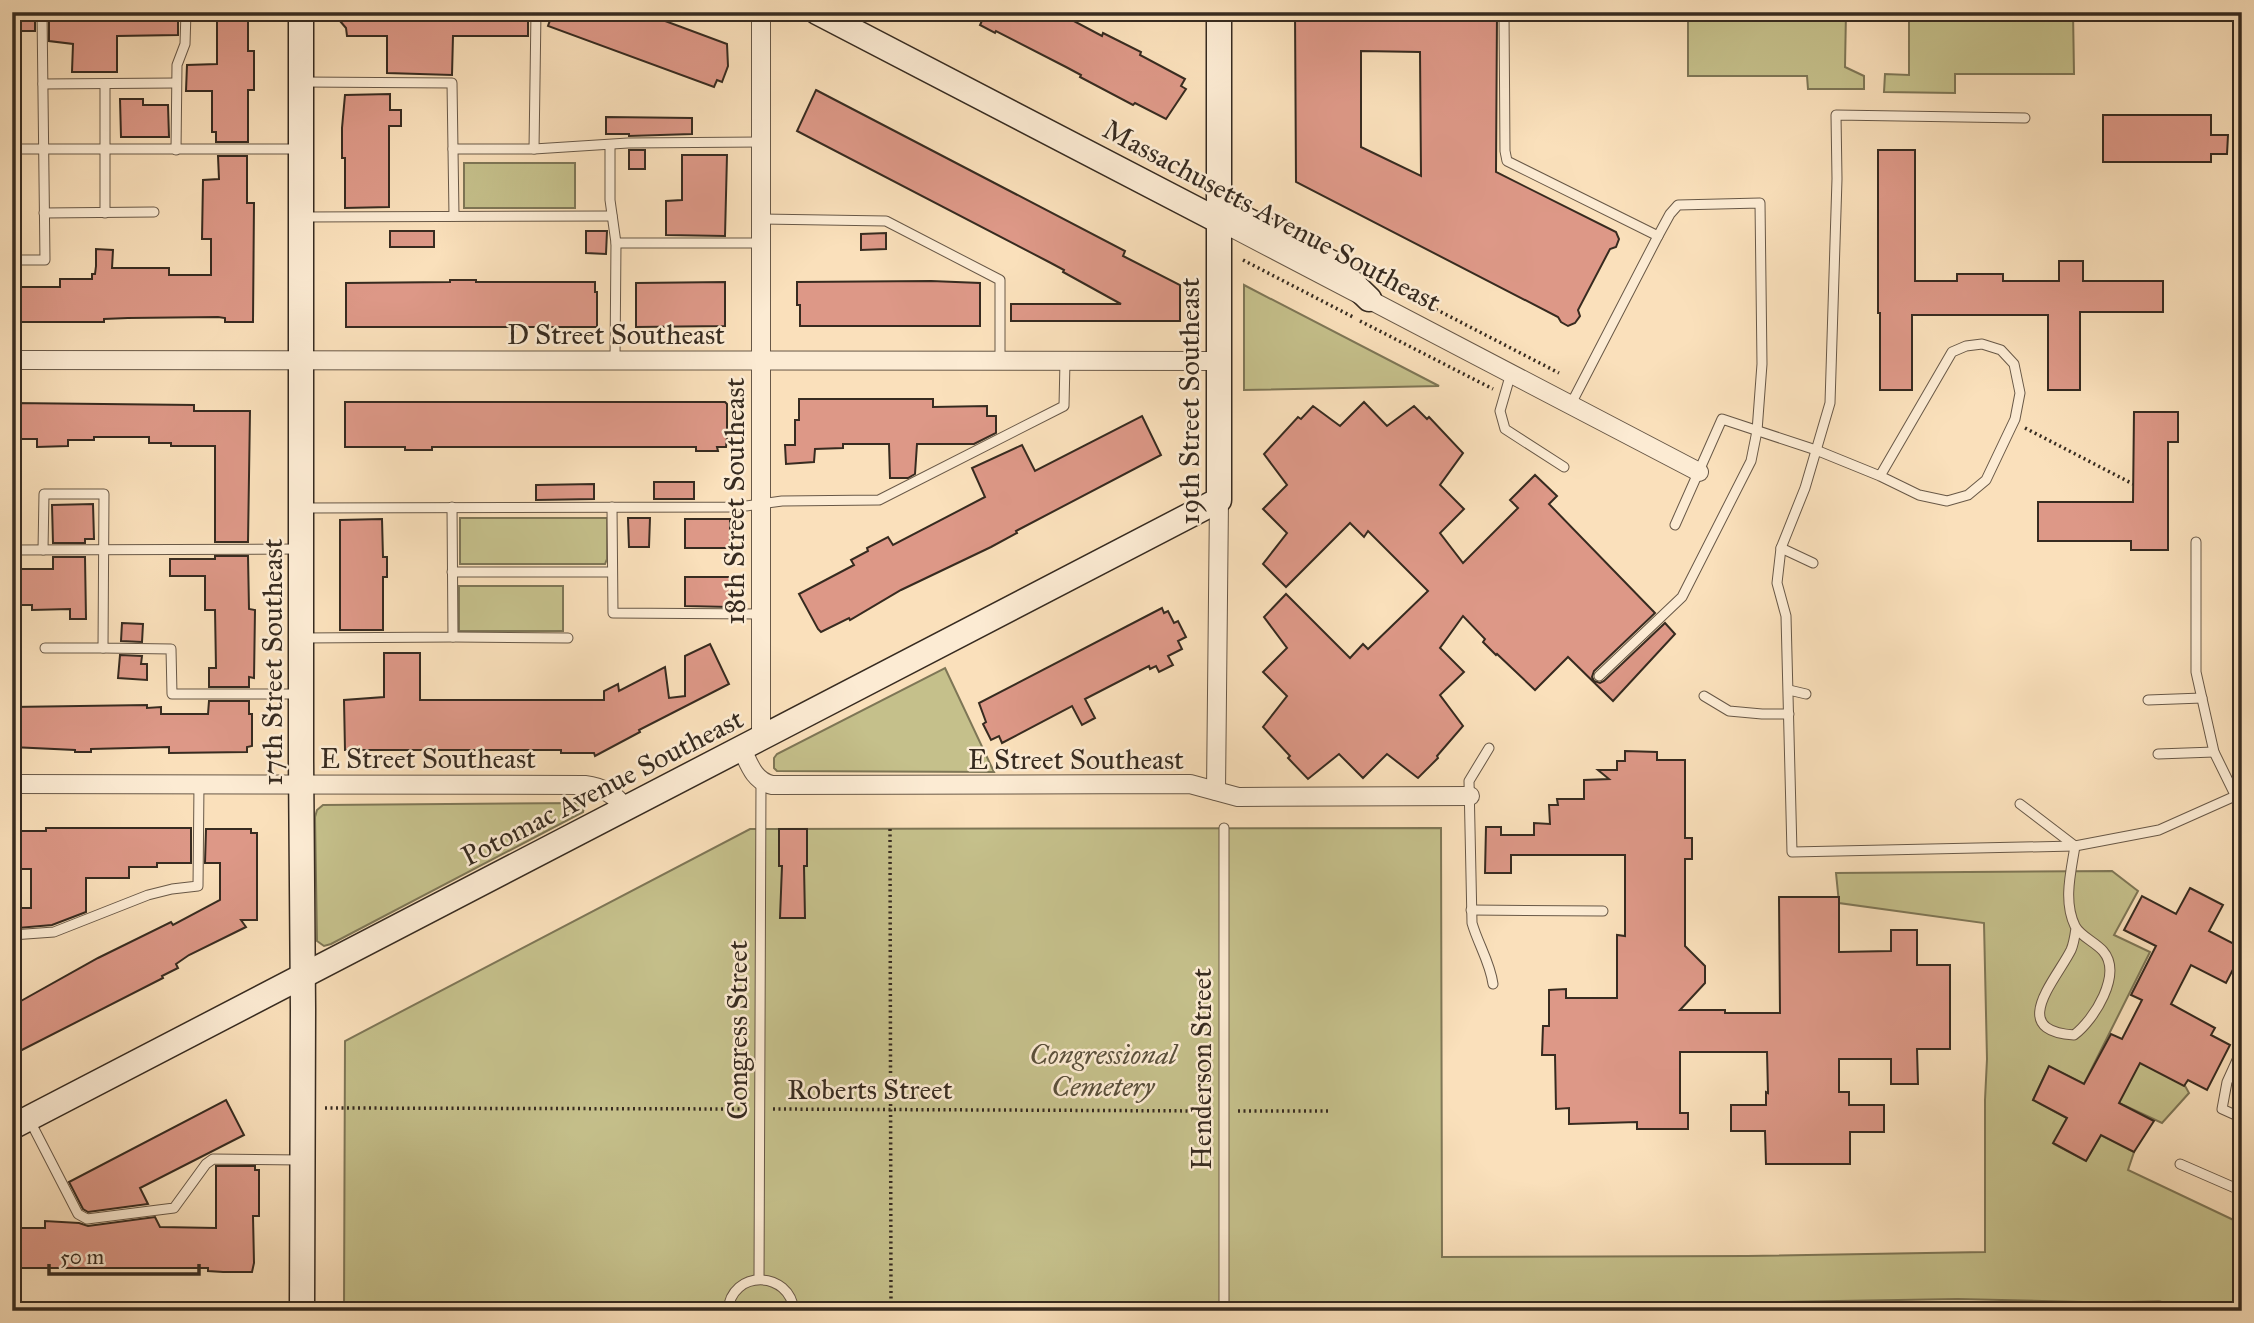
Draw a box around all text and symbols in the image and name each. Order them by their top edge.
street label: Massachusetts Avenue Southeast [1097,111,1447,320]
street label: 19th Street Southeast [1172,277,1207,525]
street label: D Street Southeast [507,317,725,352]
street label: 18th Street Southeast [717,377,752,625]
street label: 17th Street Southeast [255,538,290,786]
street label: Potomac Avenue Southeast [456,701,749,874]
street label: E Street Southeast [320,741,536,776]
street label: E Street Southeast [968,742,1184,777]
street label: Congress Street [720,940,755,1120]
street label: Henderson Street [1184,968,1219,1170]
park label: Congressional Cemetery [1030,1037,1179,1104]
street label: Roberts Street [787,1072,953,1107]
scale bar [49,1232,200,1276]
text: 50 m [60,1244,105,1270]

